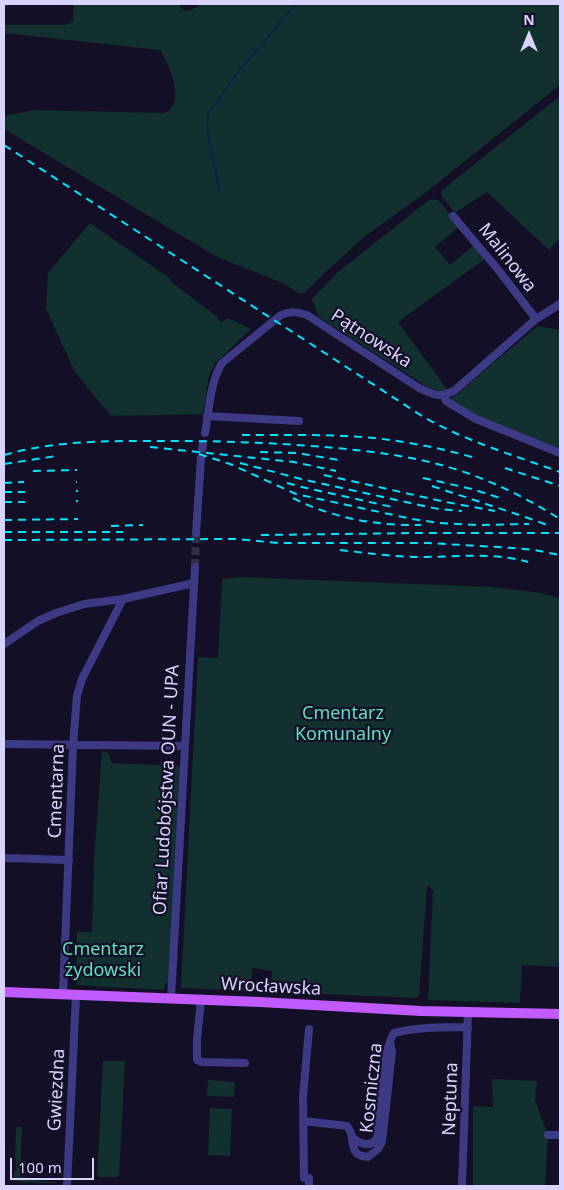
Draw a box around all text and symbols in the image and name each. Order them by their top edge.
north arrow [504,10,554,60]
text: N [523,10,535,29]
street label: Malinowa [473,219,541,297]
street label: Pątnowska [327,305,415,373]
street label: Ofiar Ludobójstwa OUN - UPA [150,664,184,916]
park label: Cmentarz Komunalny [295,703,391,746]
street label: Cmentarna [45,743,69,839]
park label: Cmentarz żydowski [62,939,144,982]
street label: Wrocławska [220,974,322,1000]
street label: Kosmiczna [357,1042,387,1134]
street label: Gwiezdna [44,1048,70,1132]
street label: Neptuna [439,1062,463,1136]
scale bar [12,1148,96,1180]
text: 100 m [18,1157,62,1177]

